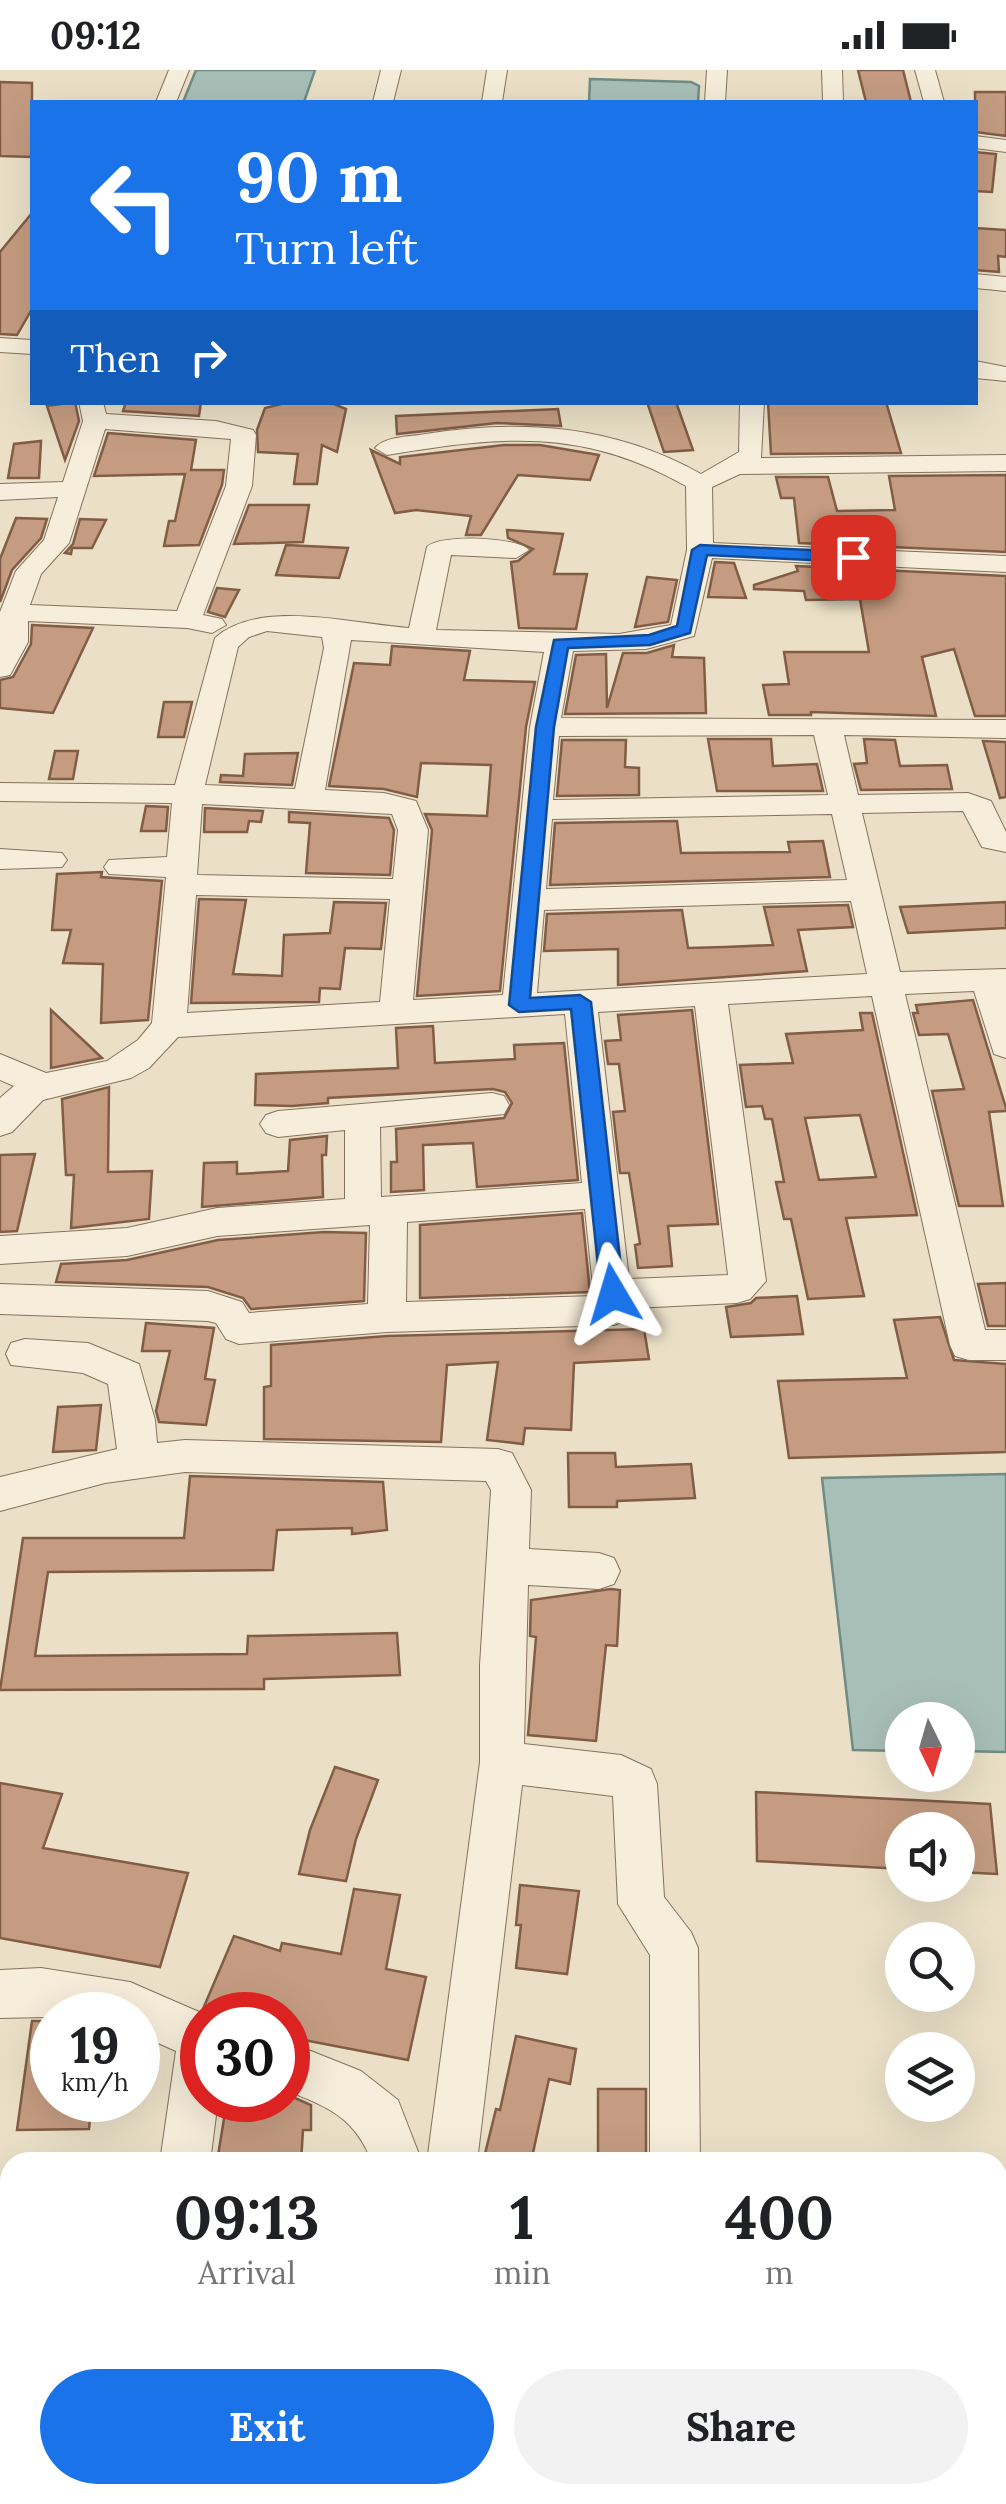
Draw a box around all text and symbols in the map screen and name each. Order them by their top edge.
text: 09:12 [50,11,141,59]
text: 90 m [235,132,403,221]
icon: left [70,140,200,270]
text: Turn left [235,219,418,276]
icon: right [181,330,236,385]
text: Then [70,334,161,382]
pin [811,515,896,600]
icon: arrive [826,530,881,585]
position arrow [561,1242,665,1346]
north arrow [885,1702,975,1792]
map controls [885,1702,975,2122]
button: sound [885,1812,975,1902]
button: search [885,1922,975,2012]
speed limit sign: 30 [180,1992,310,2122]
text: 19 [70,2013,120,2077]
button: layers [885,2032,975,2122]
text: km/h [61,2066,129,2098]
text: 09:13 [174,2179,320,2255]
text: 1 [510,2179,534,2255]
text: 400 [725,2179,834,2255]
text: Arrival [198,2252,296,2293]
text: min [494,2252,551,2293]
text: m [765,2252,794,2293]
button: Exit [40,2369,494,2484]
button: Share [514,2369,968,2484]

